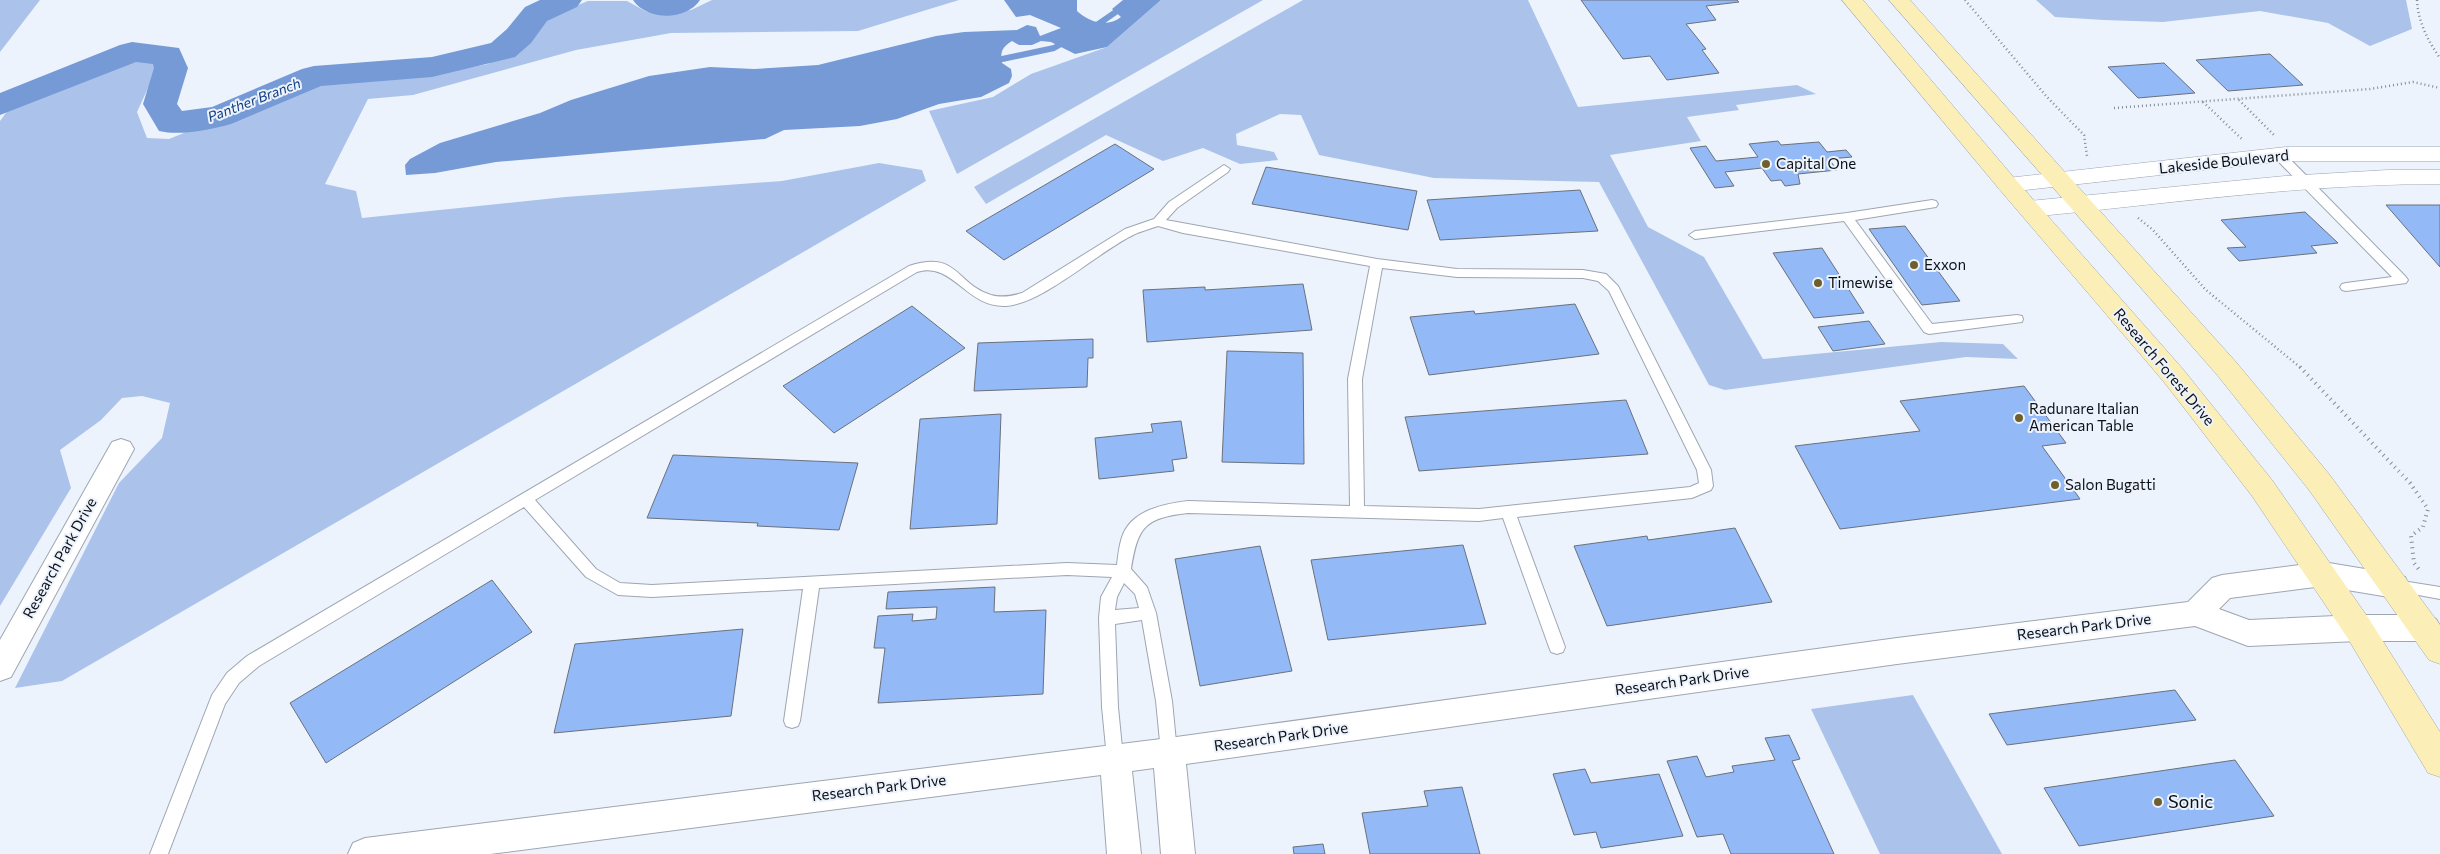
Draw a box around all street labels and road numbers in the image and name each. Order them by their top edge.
street label: Lakeside Boulevard [2158,145,2290,177]
street label: Research Forest Drive [2110,304,2219,429]
street label: Research Park Drive [18,494,100,621]
street label: Research Park Drive [2016,609,2152,643]
street label: Research Park Drive [1614,662,1750,698]
street label: Research Park Drive [1213,718,1349,754]
street label: Research Park Drive [811,770,947,804]

